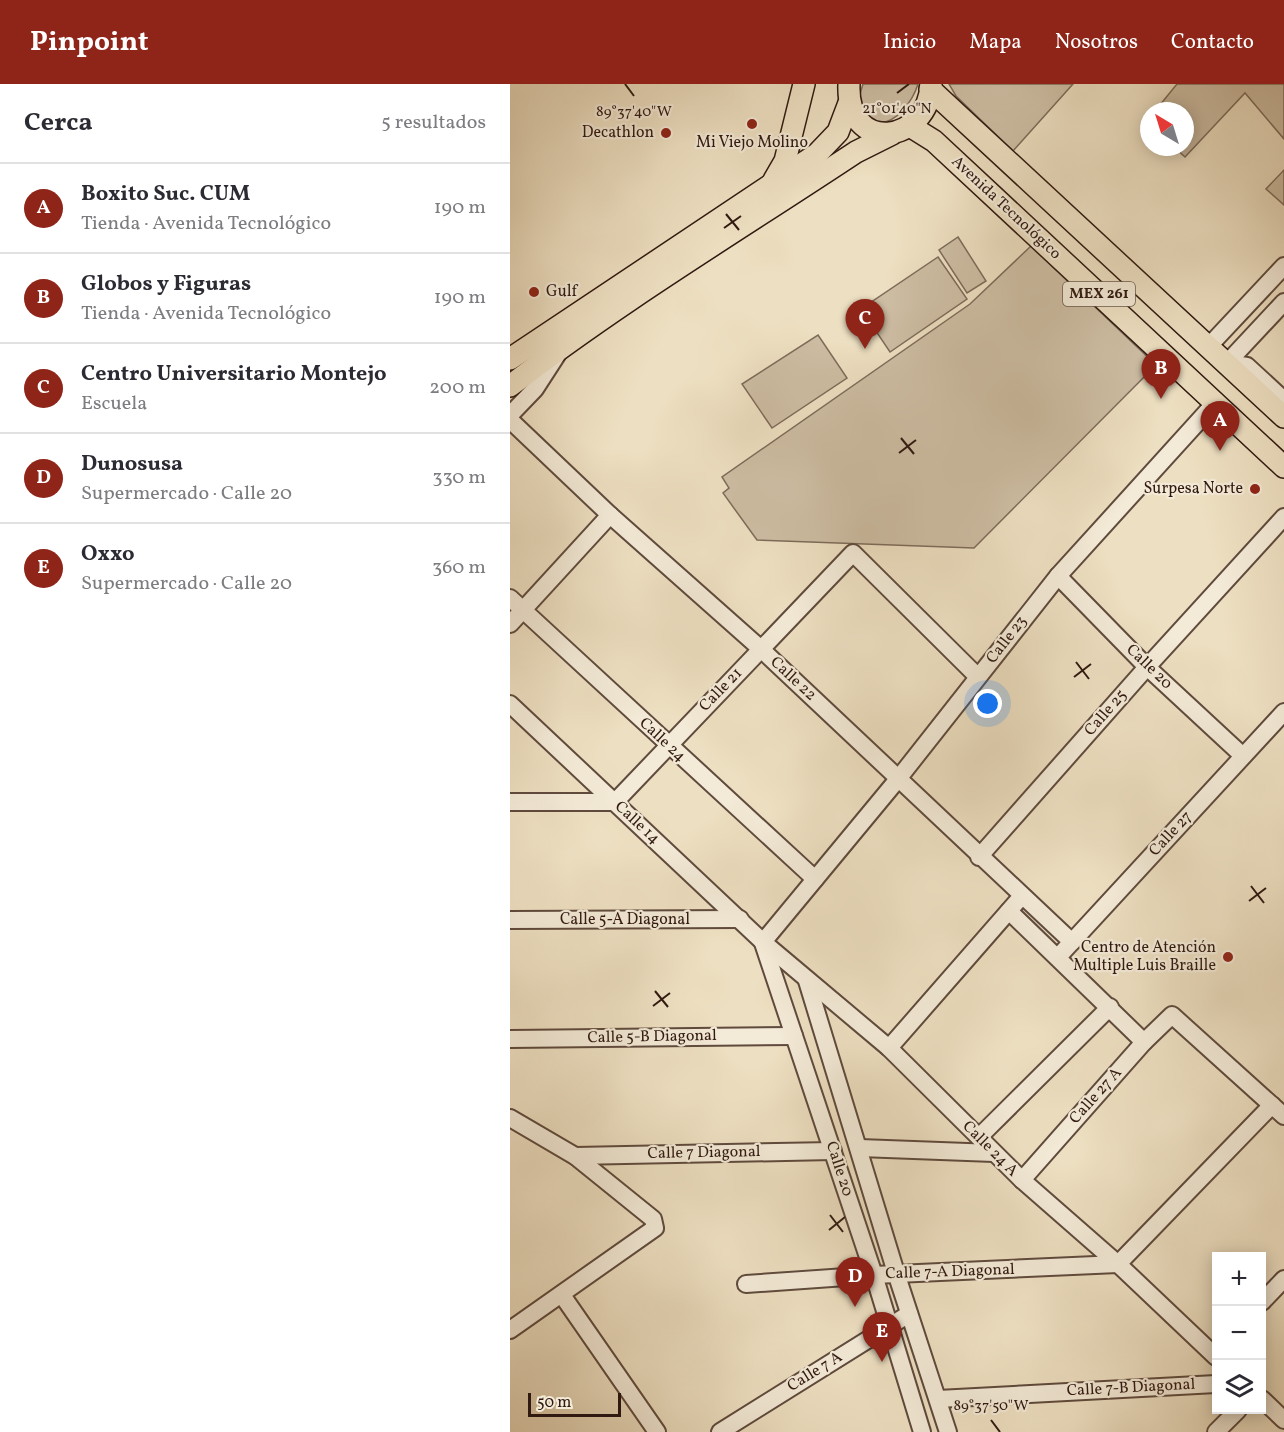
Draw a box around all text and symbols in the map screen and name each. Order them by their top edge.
text: Pinpoint [30,23,148,62]
text: Inicio [883,28,936,57]
text: Mapa [969,28,1022,57]
text: Nosotros [1055,28,1138,57]
text: Contacto [1171,28,1254,57]
text: 21°01'40"N [862,99,932,120]
text: 89°37'40"W [596,102,672,123]
north arrow [1140,102,1194,156]
text: Cerca [24,105,93,141]
text: 5 resultados [381,109,486,137]
marker: Mi Viejo Molino [745,117,759,131]
place label: Decathlon [582,122,654,144]
marker: Decathlon [659,126,673,140]
place label: Mi Viejo Molino [696,132,808,154]
street label: Avenida Tecnológico [946,151,1066,265]
text: Boxito Suc. CUM [81,179,250,210]
text: A [36,194,51,222]
text: 190 m [434,194,486,222]
text: Tienda · Avenida Tecnológico [81,210,331,238]
text: Globos y Figuras [81,269,251,300]
place label: Gulf [546,281,579,303]
road number: MEX 261 [1063,282,1135,306]
text: B [37,284,50,312]
text: 190 m [434,284,486,312]
marker: Gulf [527,285,541,299]
text: Tienda · Avenida Tecnológico [81,300,331,328]
pin: C [846,300,884,349]
pin: B [1142,350,1180,399]
text: Centro Universitario Montejo [81,359,387,390]
text: C [37,374,50,402]
text: 200 m [429,374,486,402]
text: Escuela [81,390,147,418]
pin: A [1200,402,1240,451]
text: Dunosusa [81,449,183,480]
text: D [36,464,51,492]
text: 330 m [432,464,486,492]
place label: Surpesa Norte [1144,478,1243,500]
text: Supermercado · Calle 20 [81,480,292,508]
marker: Surpesa Norte [1248,482,1262,496]
text: Oxxo [81,539,134,570]
text: E [37,554,50,582]
text: 360 m [432,554,486,582]
text: Supermercado · Calle 20 [81,570,292,598]
street label: Calle 23 [981,612,1033,668]
street label: Calle 20 [1121,639,1177,695]
street label: Calle 22 [765,652,821,706]
street label: Calle 21 [694,663,748,717]
street label: Calle 25 [1080,685,1132,741]
your location [973,689,1002,718]
street label: Calle 24 [634,713,690,767]
street label: Calle 14 [610,796,664,850]
street label: Calle 27 [1144,806,1198,862]
street label: Calle 5-A Diagonal [560,909,690,931]
place label: Centro de Atención Multiple Luis Braille [1073,937,1216,977]
marker: Centro de Atención Multiple Luis Braille [1221,950,1235,964]
street label: Calle 5-B Diagonal [587,1025,717,1049]
street label: Calle 27 A [1065,1063,1127,1129]
street label: Calle 24 A [957,1116,1023,1182]
street label: Calle 20 [820,1139,858,1199]
street label: Calle 7 Diagonal [647,1141,761,1165]
map controls [1212,1252,1266,1414]
button: + [1212,1252,1266,1306]
pin: D [836,1258,874,1307]
street label: Calle 7-A Diagonal [885,1259,1015,1285]
button: − [1212,1306,1266,1360]
pin: E [862,1312,902,1362]
street label: Calle 7 A [783,1347,847,1397]
button: layers [1212,1360,1266,1414]
street label: Calle 7-B Diagonal [1066,1374,1196,1402]
scale bar [528,1390,621,1418]
text: 50 m [537,1392,571,1414]
text: 89°37'50"W [953,1396,1029,1417]

